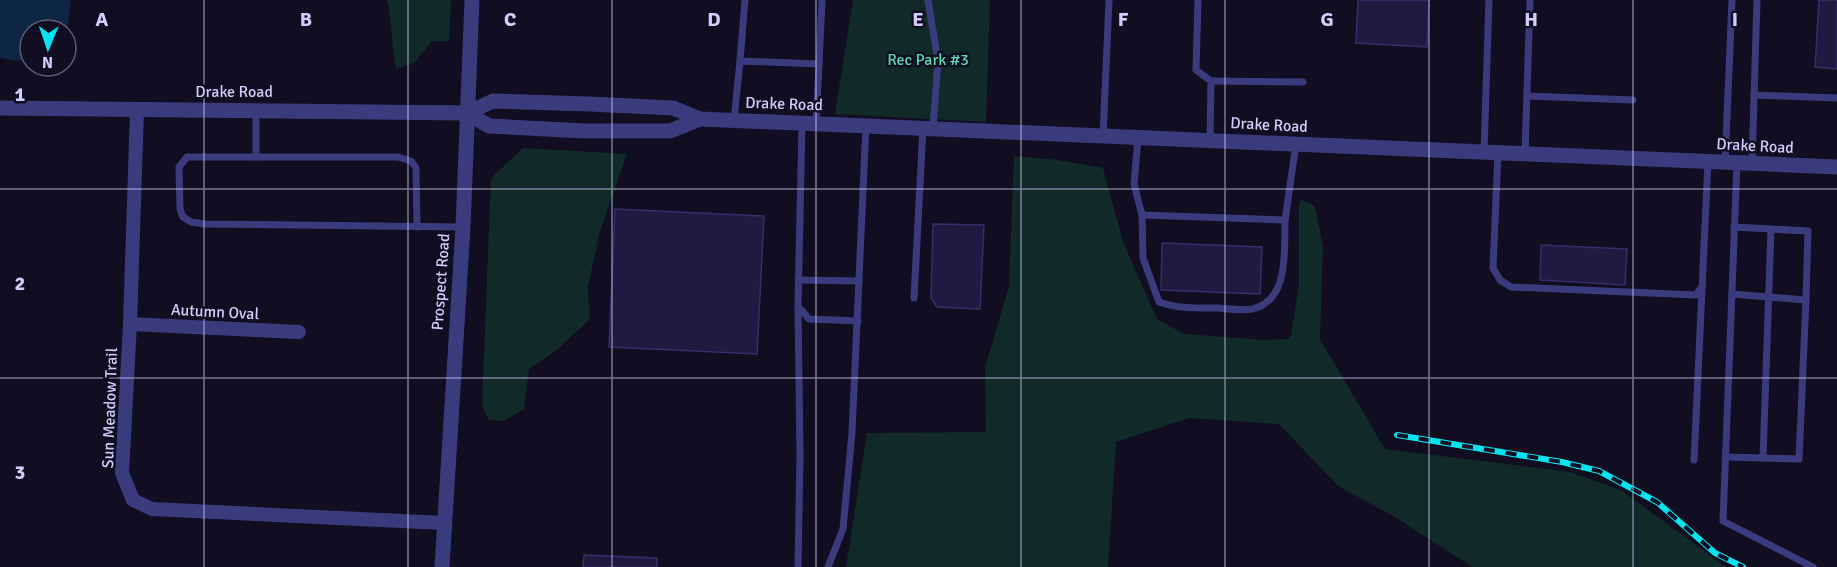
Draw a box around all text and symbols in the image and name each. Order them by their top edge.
text: A [96,7,109,32]
text: B [300,7,312,32]
text: C [504,7,516,32]
text: D [707,7,721,32]
text: E [912,7,924,32]
text: F [1118,7,1129,32]
text: G [1320,7,1334,32]
text: H [1524,7,1538,32]
text: I [1732,7,1738,32]
north arrow [18,18,78,78]
park label: Rec Park #3 [887,50,969,70]
text: N [42,52,53,72]
text: 1 [15,82,26,107]
street label: Drake Road [195,82,273,102]
street label: Drake Road [745,93,823,115]
street label: Drake Road [1230,113,1308,137]
street label: Drake Road [1716,134,1794,158]
street label: Prospect Road [428,233,454,331]
text: 2 [15,271,25,296]
street label: Autumn Oval [170,300,260,324]
street label: Sun Meadow Trail [98,347,122,469]
text: 3 [15,460,25,485]

